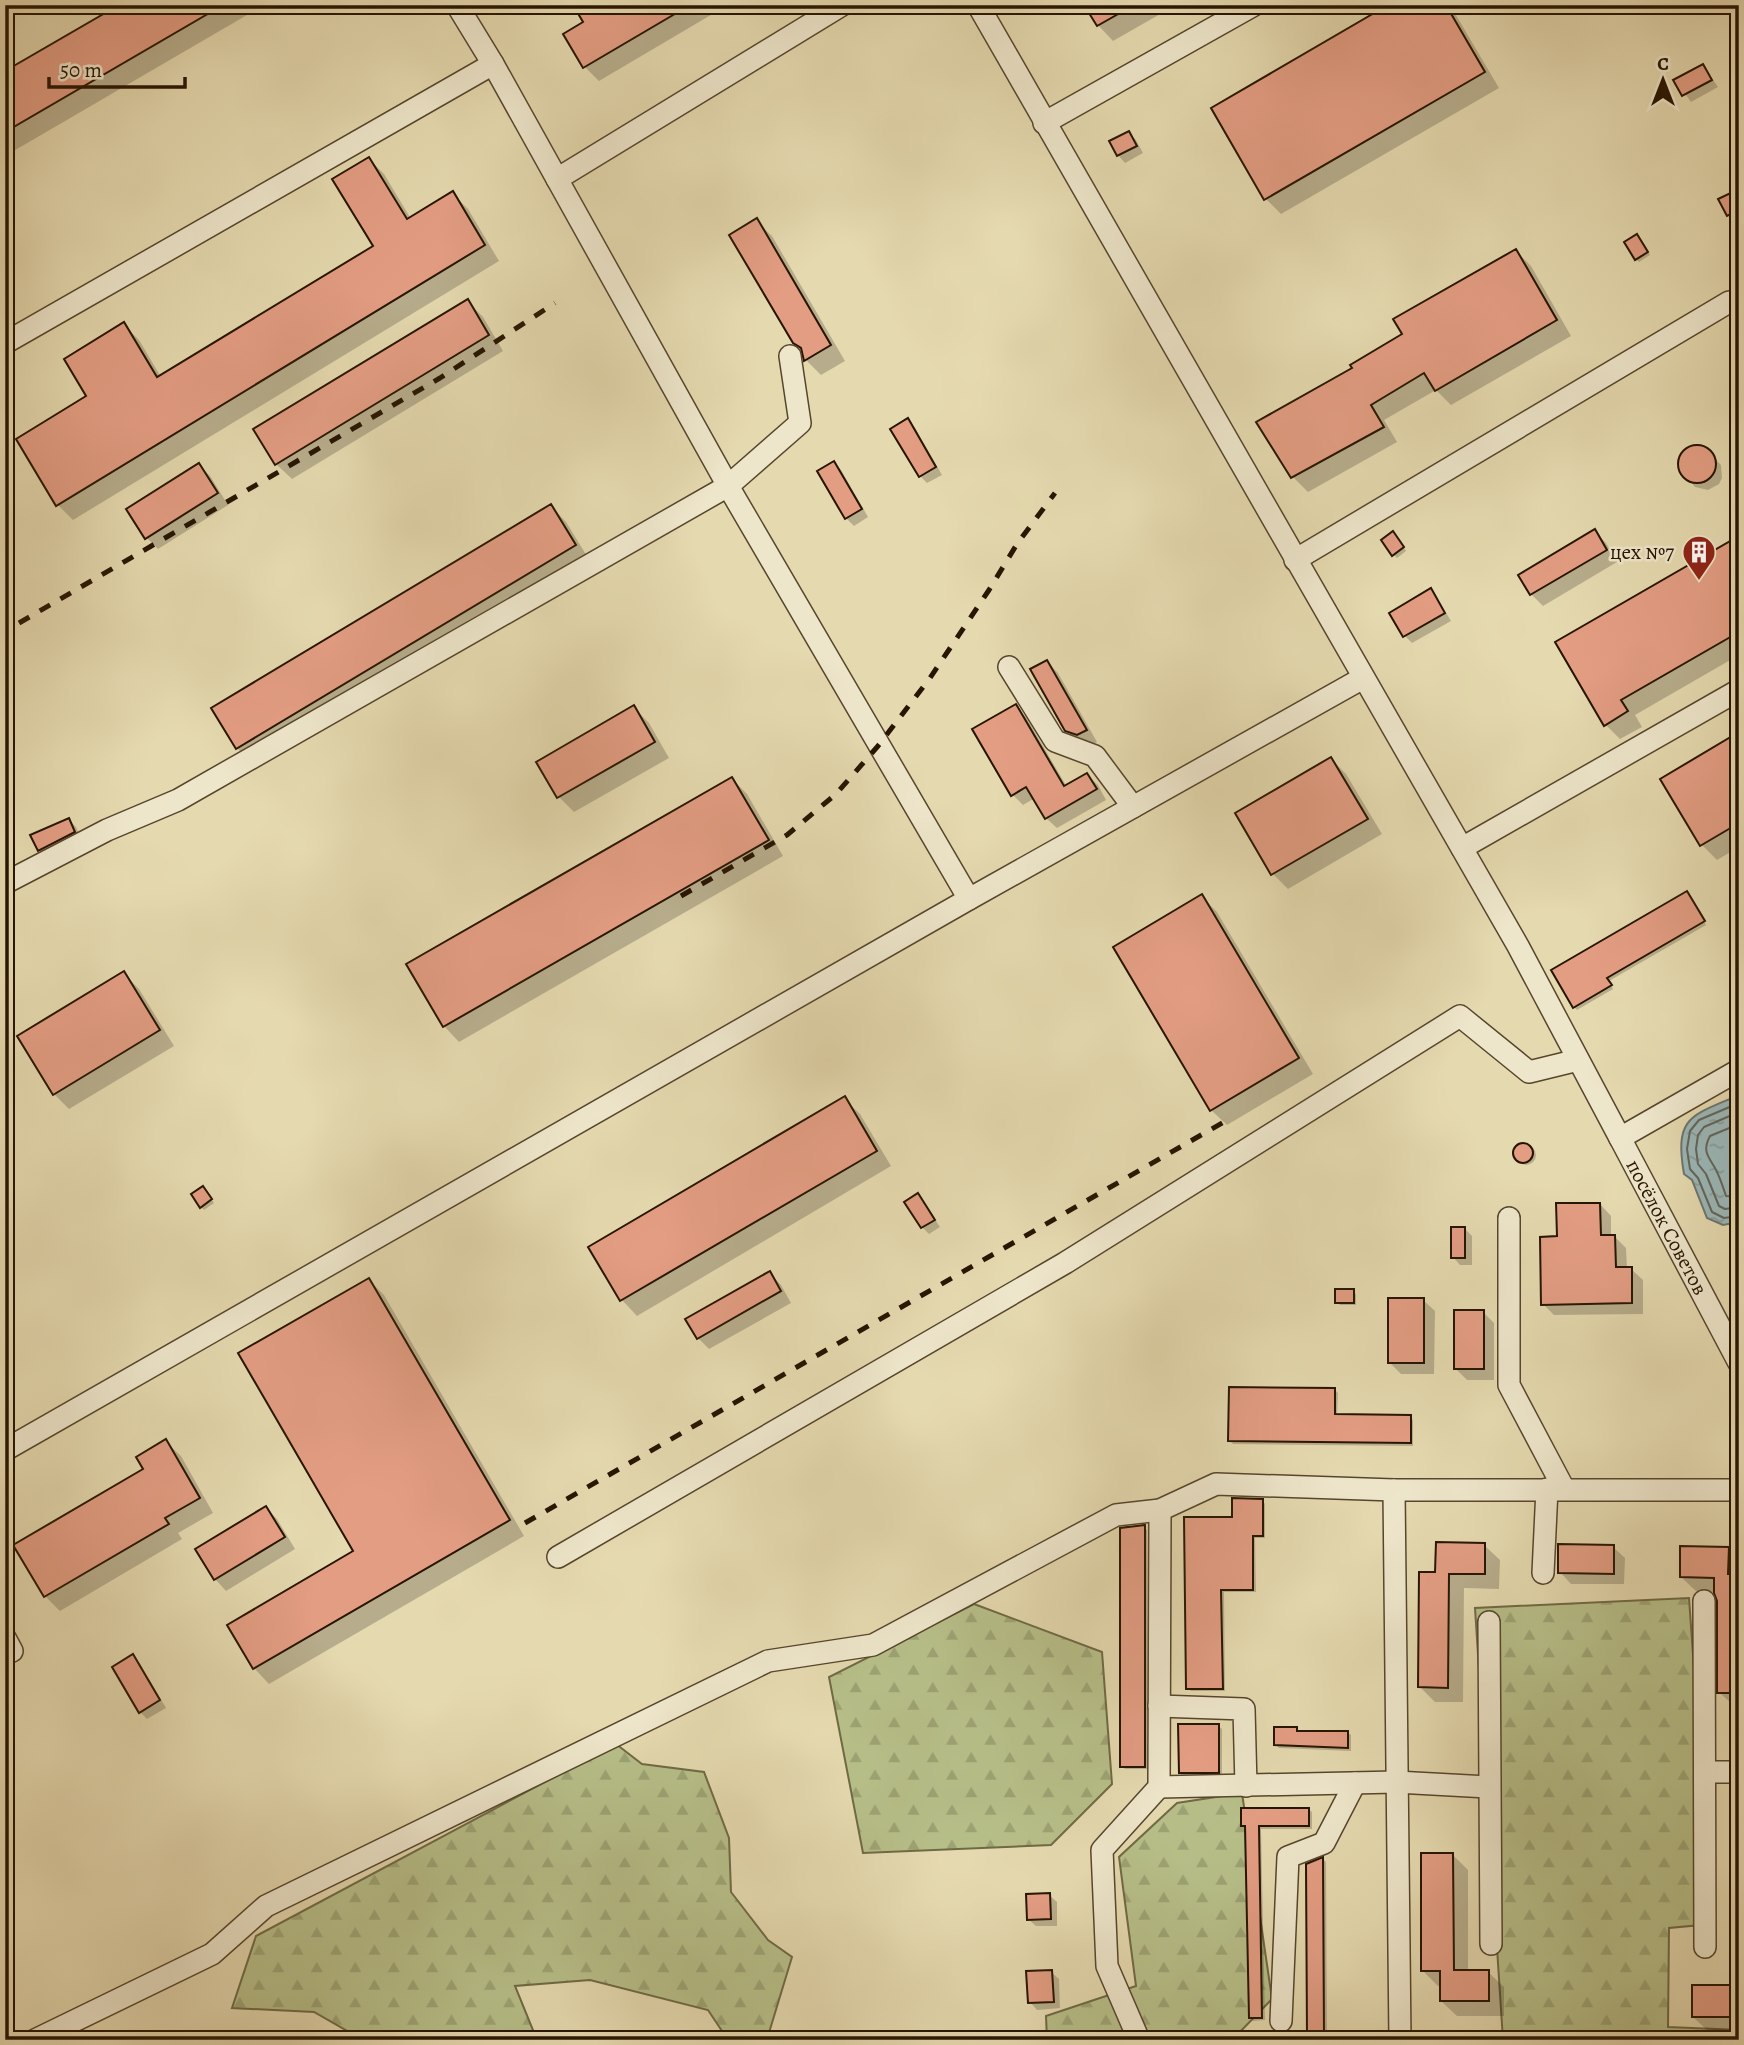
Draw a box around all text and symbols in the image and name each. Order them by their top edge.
scale bar [49,46,186,90]
north arrow [1628,46,1698,116]
text: С [1657,51,1669,77]
text: 50 m [60,56,102,84]
building icon: цех №7 [1680,533,1718,582]
place label: цех №7 [1610,538,1674,566]
street label: посёлок Советов [1619,1154,1715,1300]

